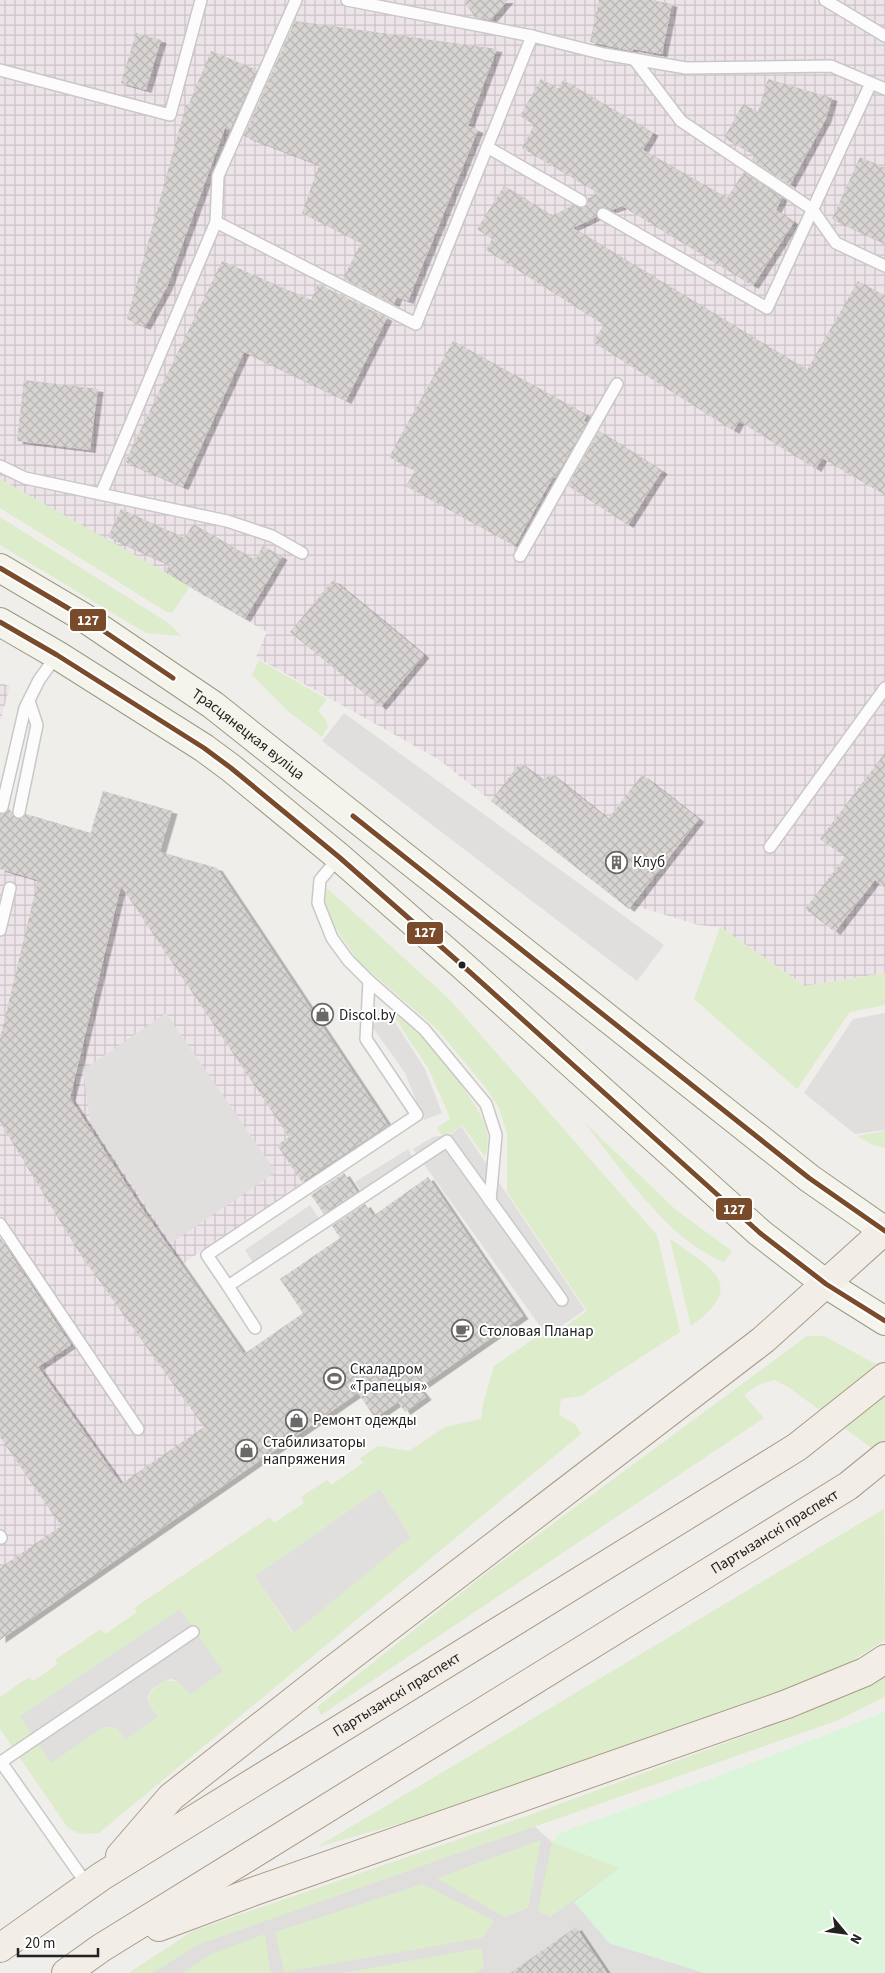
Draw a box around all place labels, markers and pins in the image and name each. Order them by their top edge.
building icon: Клуб [605,850,629,874]
place label: Клуб [633,852,665,873]
unlabelled marker [457,960,467,970]
shop icon: Discol.by [311,1003,335,1027]
place label: Discol.by [339,1005,396,1026]
cafe icon: Столовая Планар [451,1319,475,1343]
place label: Столовая Планар [479,1321,594,1342]
place label: Скаладром «Трапецыя» [350,1359,427,1397]
sports icon: Скаладром «Трапецыя» [322,1366,346,1390]
shop icon: Ремонт одежды [285,1408,309,1432]
place label: Ремонт одежды [313,1410,417,1431]
place label: Стабилизаторы напряжения [263,1432,366,1470]
shop icon: Стабилизаторы напряжения [235,1439,259,1463]

